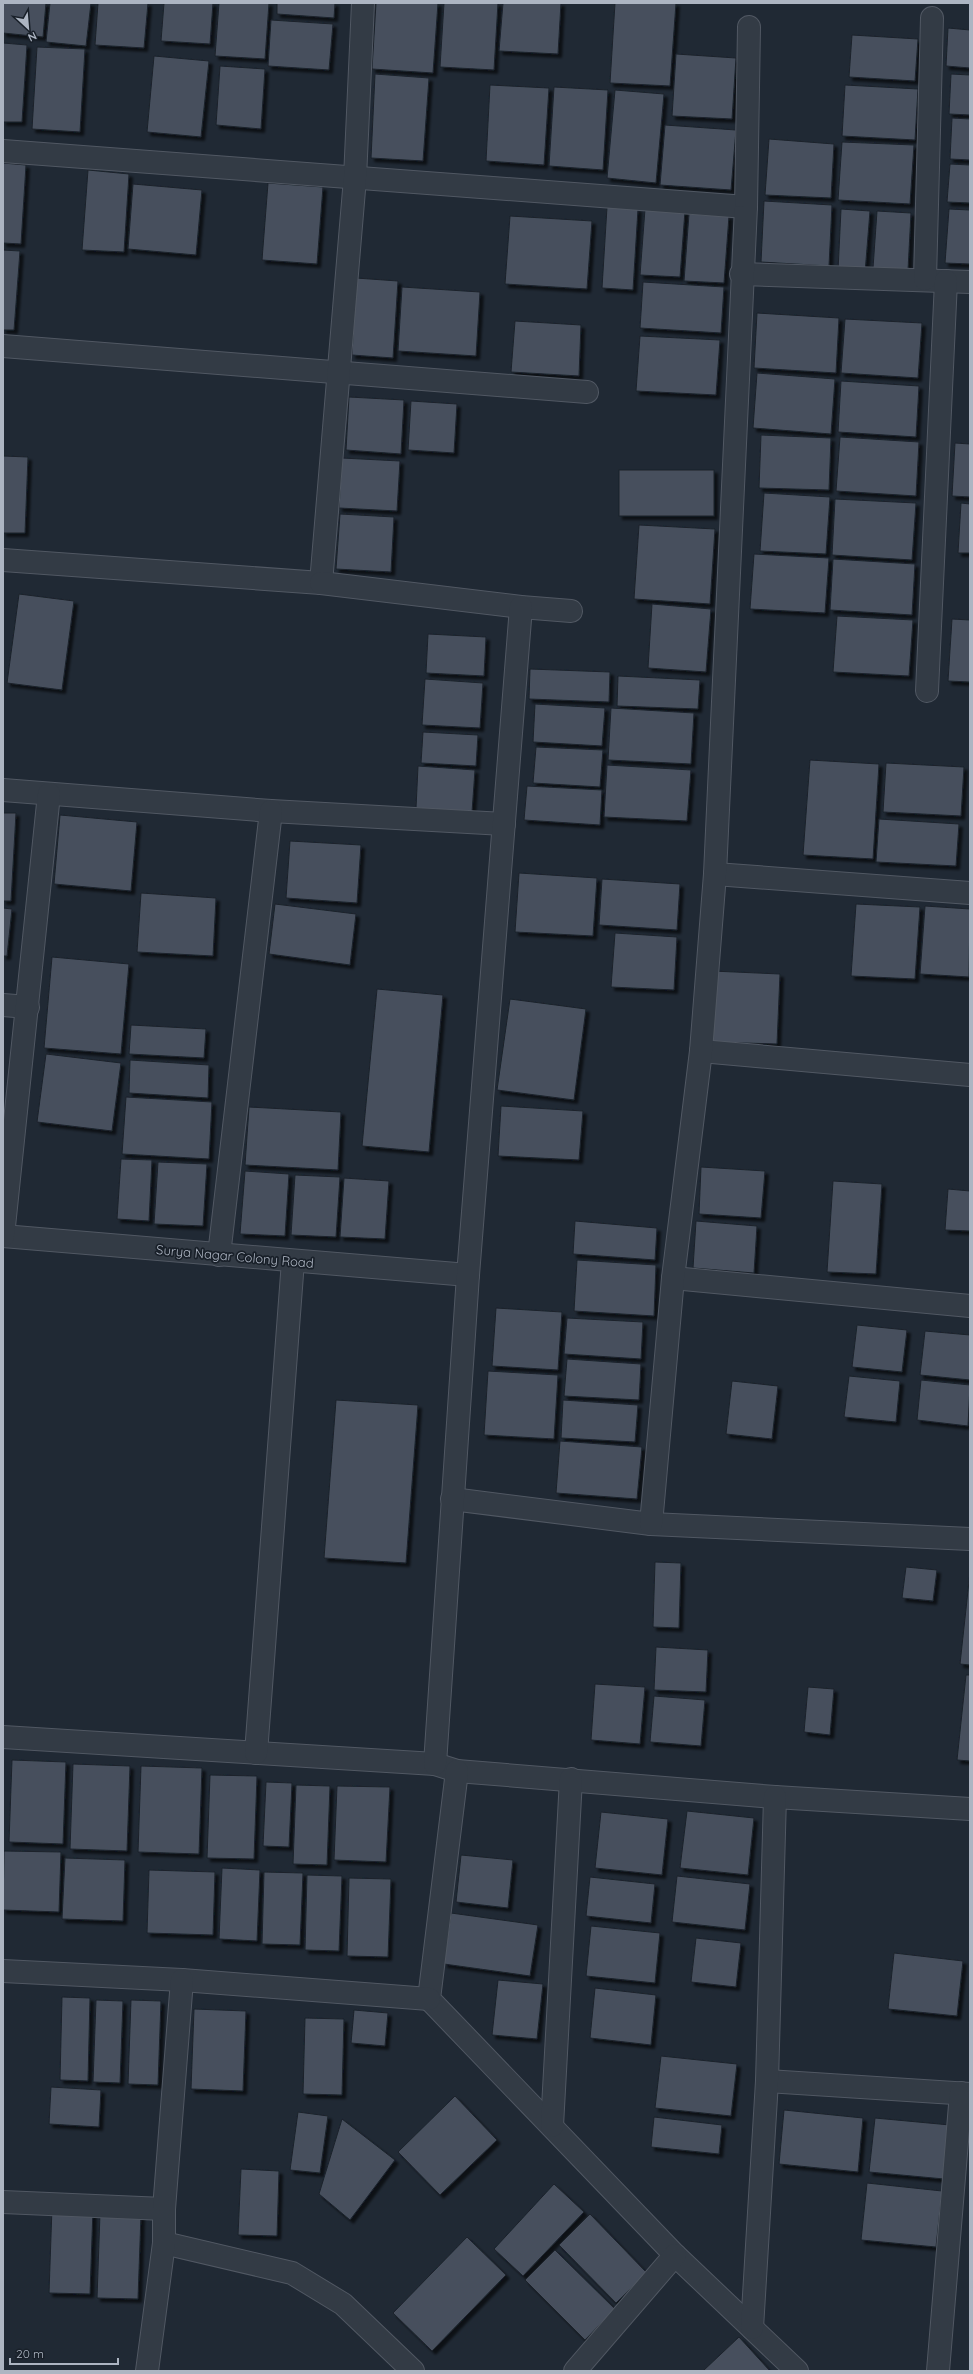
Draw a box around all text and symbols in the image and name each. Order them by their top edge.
north arrow [8,8,48,48]
text: N [26,29,39,45]
street label: Surya Nagar Colony Road [156,1241,314,1271]
scale bar [10,2340,118,2366]
text: 20 m [16,2346,44,2361]

